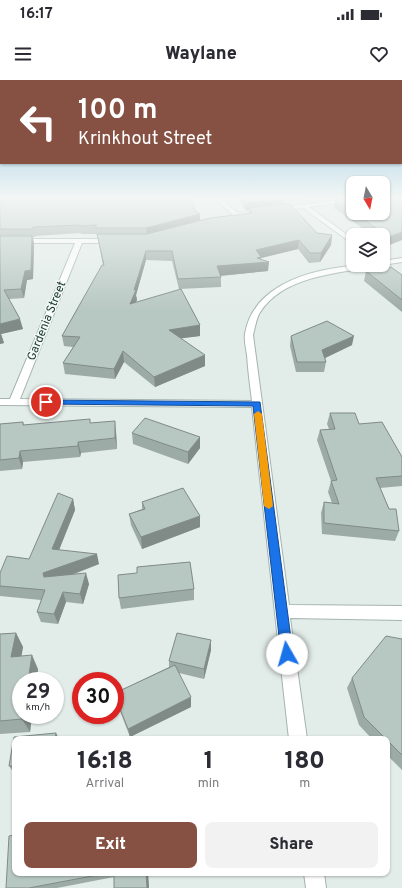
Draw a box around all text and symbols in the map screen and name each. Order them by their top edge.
text: 16:17 [20,5,53,24]
icon: menu [12,43,34,65]
text: Waylane [165,43,237,66]
icon: heart [368,43,390,65]
text: 100 m [78,93,158,129]
icon: left [12,96,64,148]
text: Krinkhout Street [78,128,212,151]
north arrow [346,176,390,220]
map controls [346,176,390,272]
button: layers [346,228,390,272]
street label: Gardenia Street [24,279,70,363]
pin [29,385,63,419]
icon: arrive [35,391,57,413]
position arrow [266,633,308,675]
speed limit sign: 30 [72,672,124,724]
text: 29 [26,680,50,706]
text: km/h [26,701,50,714]
text: 16:18 [77,747,133,777]
text: 1 [204,747,214,777]
text: 180 [284,747,325,777]
text: Arrival [86,776,124,792]
text: min [198,776,219,792]
text: m [299,776,310,792]
button: Exit [24,822,197,868]
button: Share [205,822,378,868]

